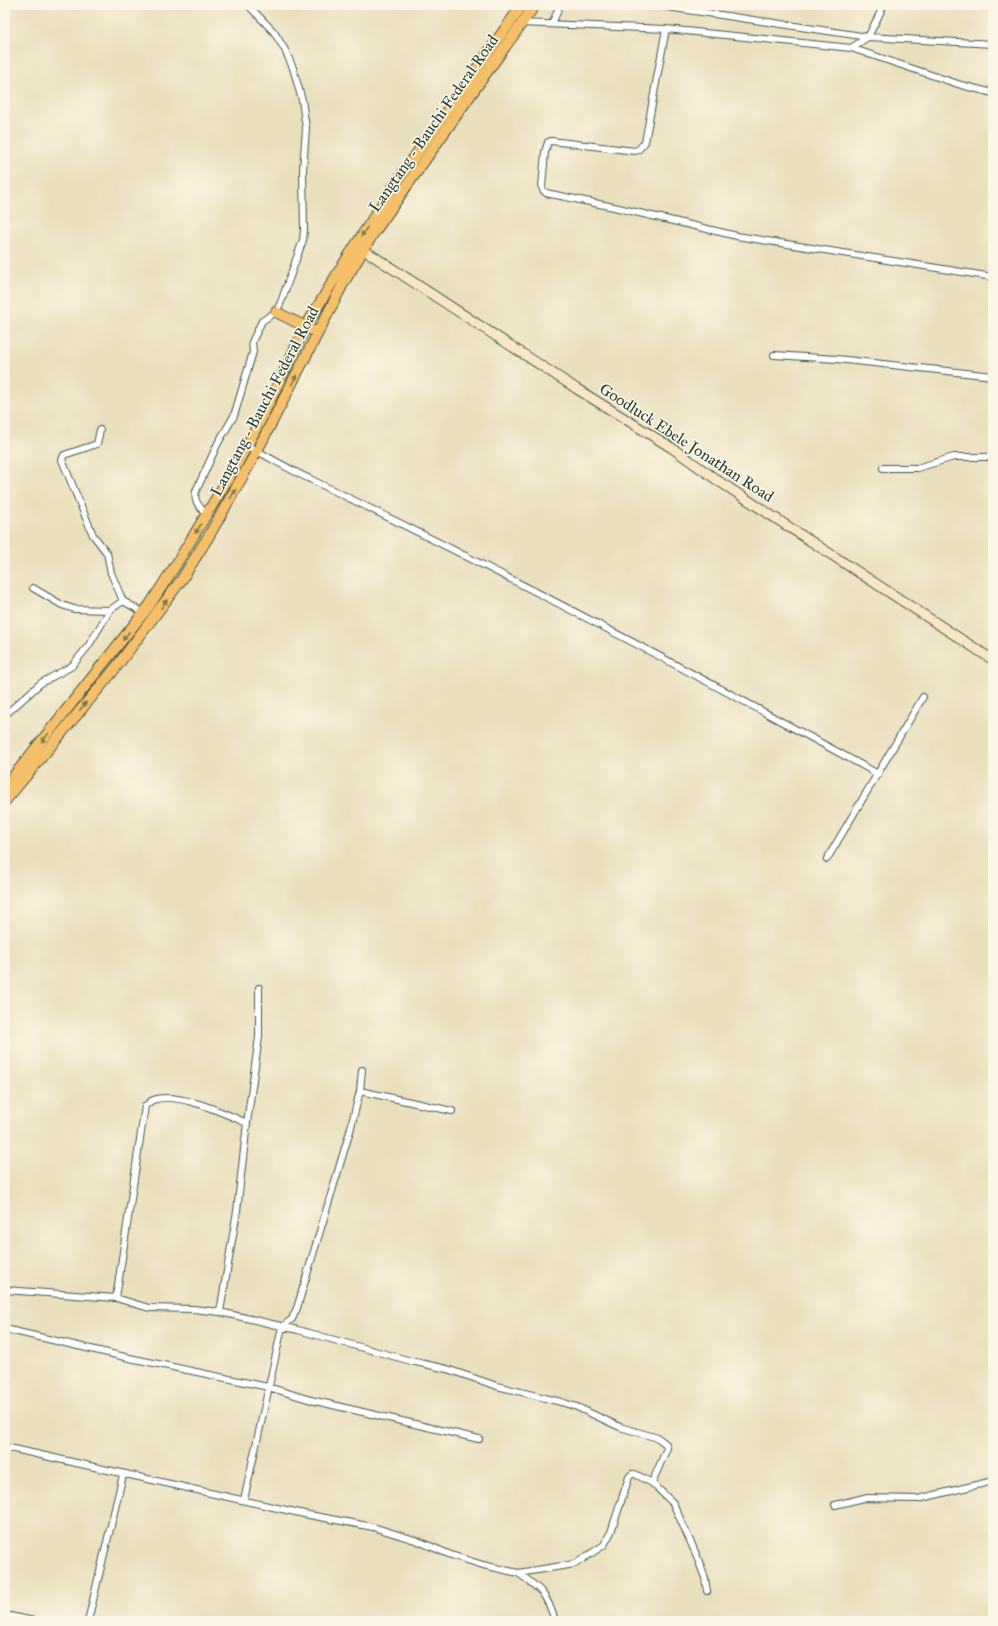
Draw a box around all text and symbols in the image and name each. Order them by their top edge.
street label: Langtang - Bauchi Federal Road [365,31,503,216]
one-way arrow [360,227,368,237]
street label: Langtang - Bauchi Federal Road [206,303,324,500]
one-way arrow [291,374,297,385]
street label: Goodluck Ebele Jonathan Road [595,379,777,507]
one-way arrow [229,488,236,500]
one-way arrow [194,524,202,534]
one-way arrow [160,599,168,609]
one-way arrow [121,631,130,642]
one-way arrow [78,701,87,711]
one-way arrow [40,733,49,744]

